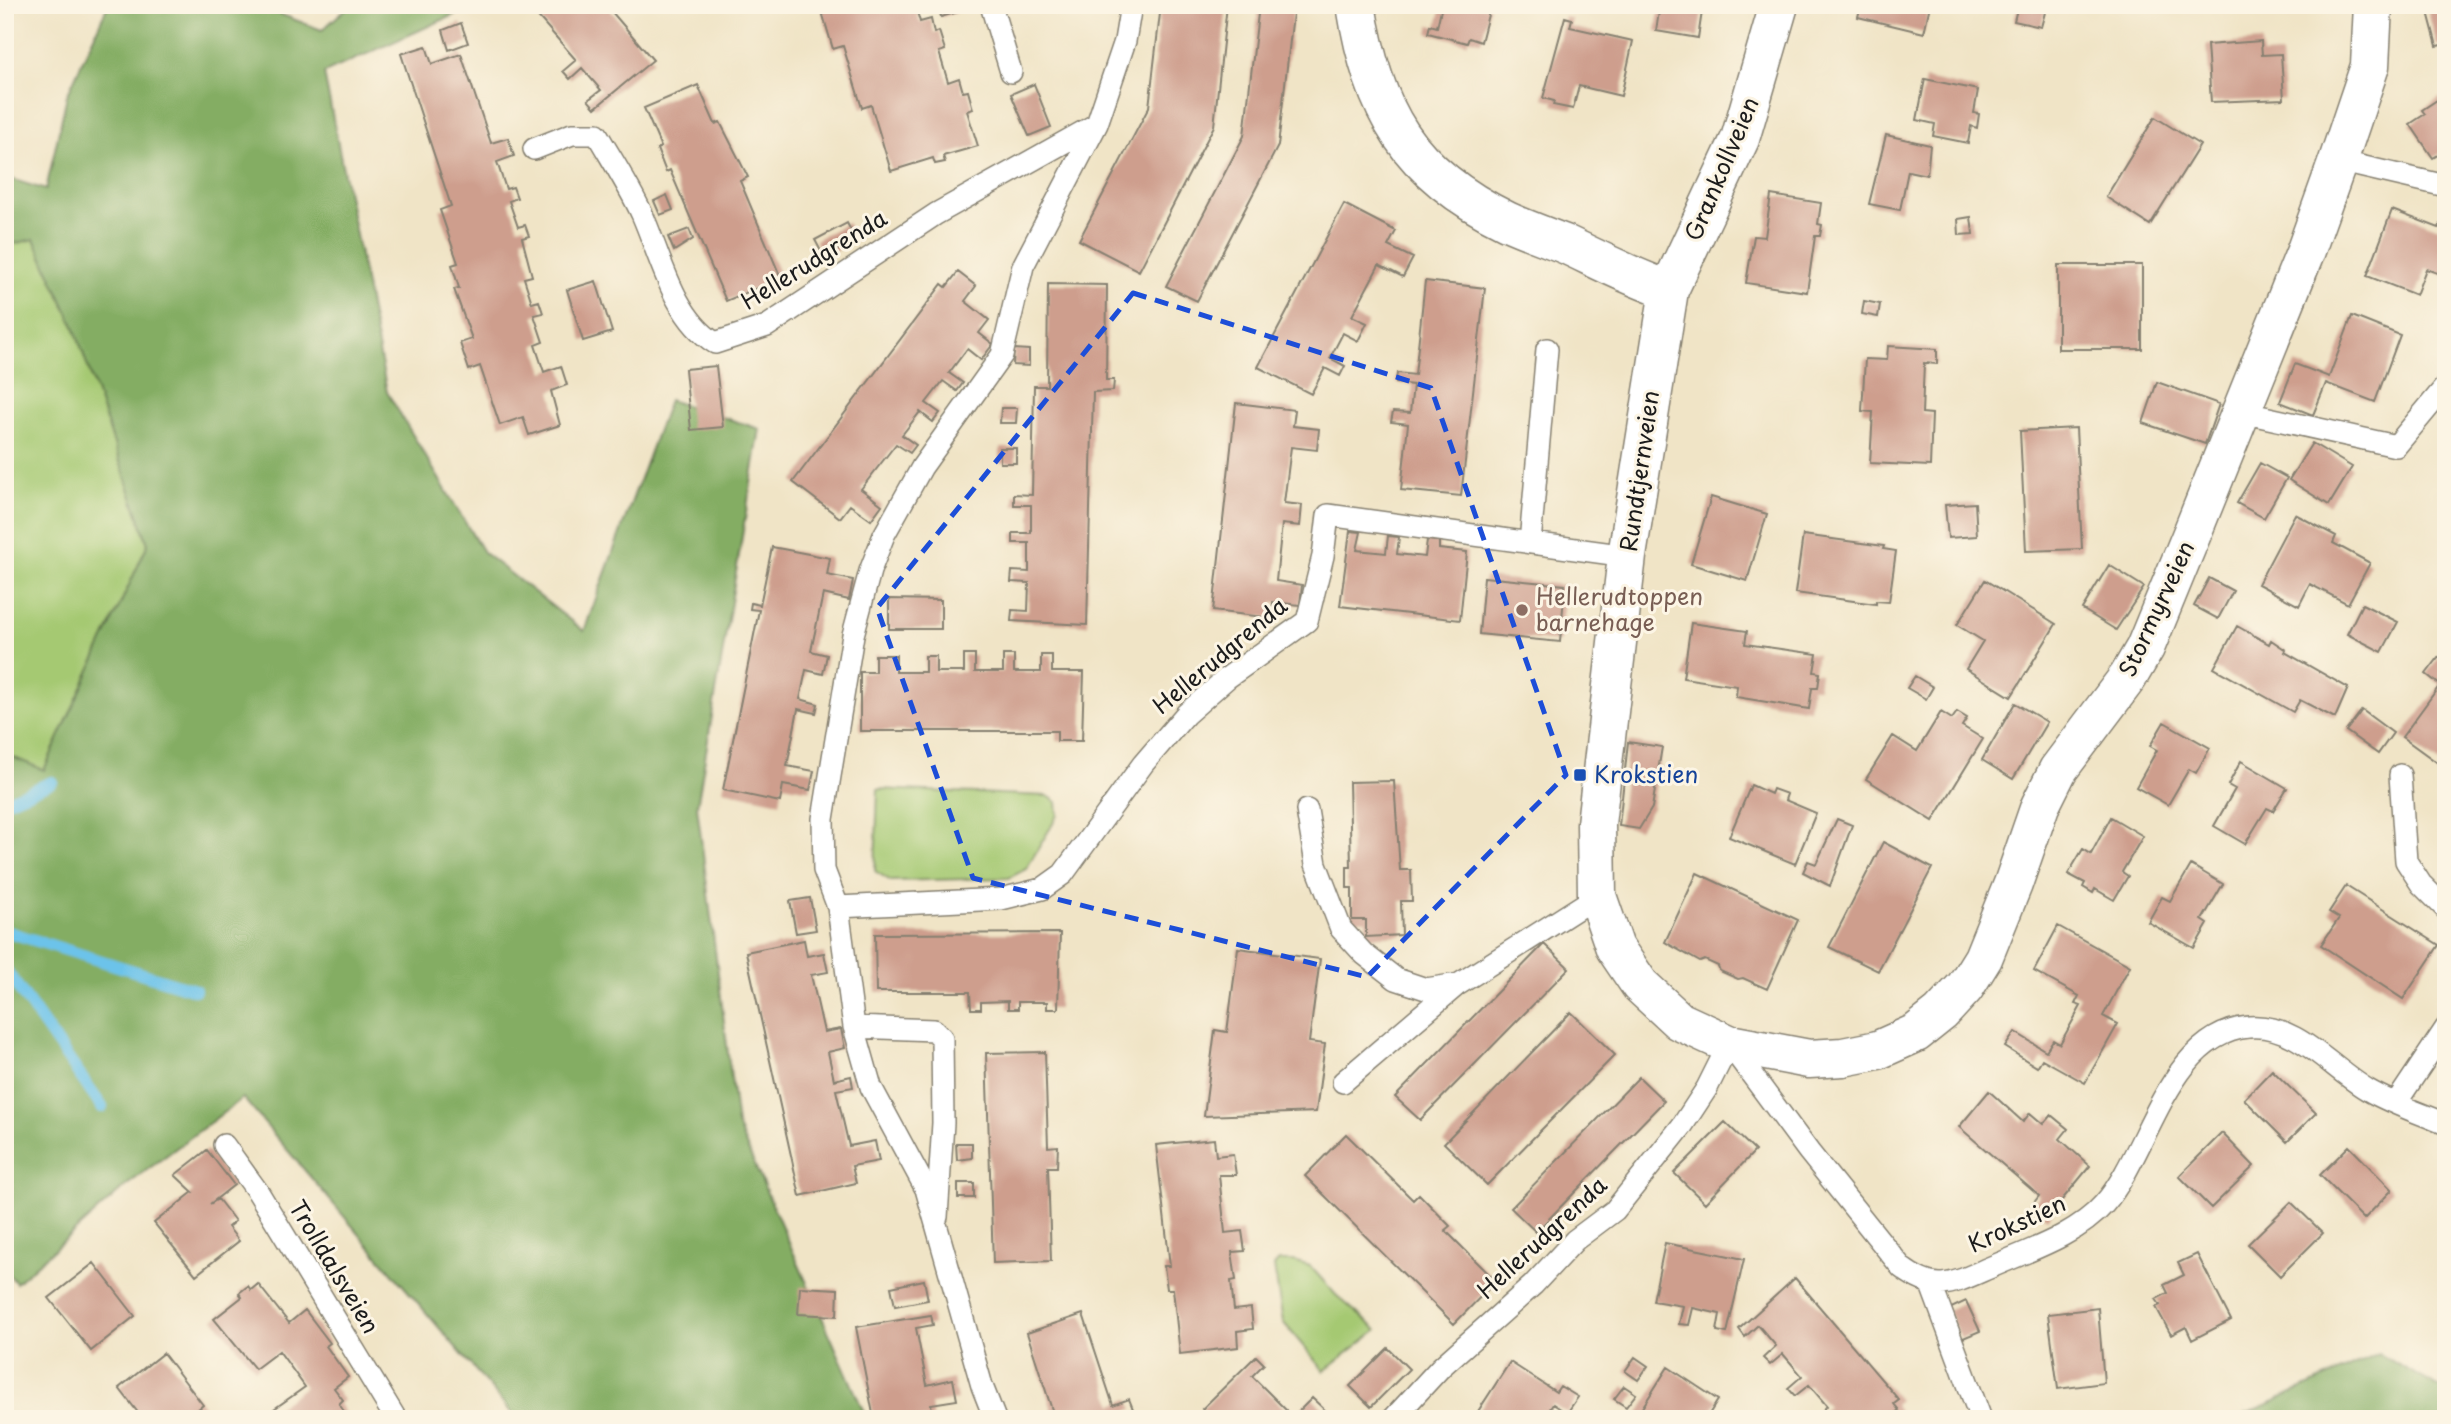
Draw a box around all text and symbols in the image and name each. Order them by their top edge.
street label: Grankollveien [1674,91,1767,246]
street label: Hellerudgrenda [733,200,893,318]
street label: Rundtjernveien [1610,388,1667,554]
street label: Stormyrveien [2109,535,2202,682]
place label: Hellerudtoppen barnehage [1536,578,1703,639]
street label: Hellerudgrenda [1144,588,1294,722]
marker: Hellerudtoppen barnehage [1514,602,1530,618]
place label: Krokstien [1594,756,1698,791]
marker: Krokstien [1572,767,1588,783]
street label: Hellerudgrenda [1468,1167,1614,1306]
street label: Krokstien [1962,1185,2071,1261]
street label: Trolldalsveien [281,1193,389,1340]

